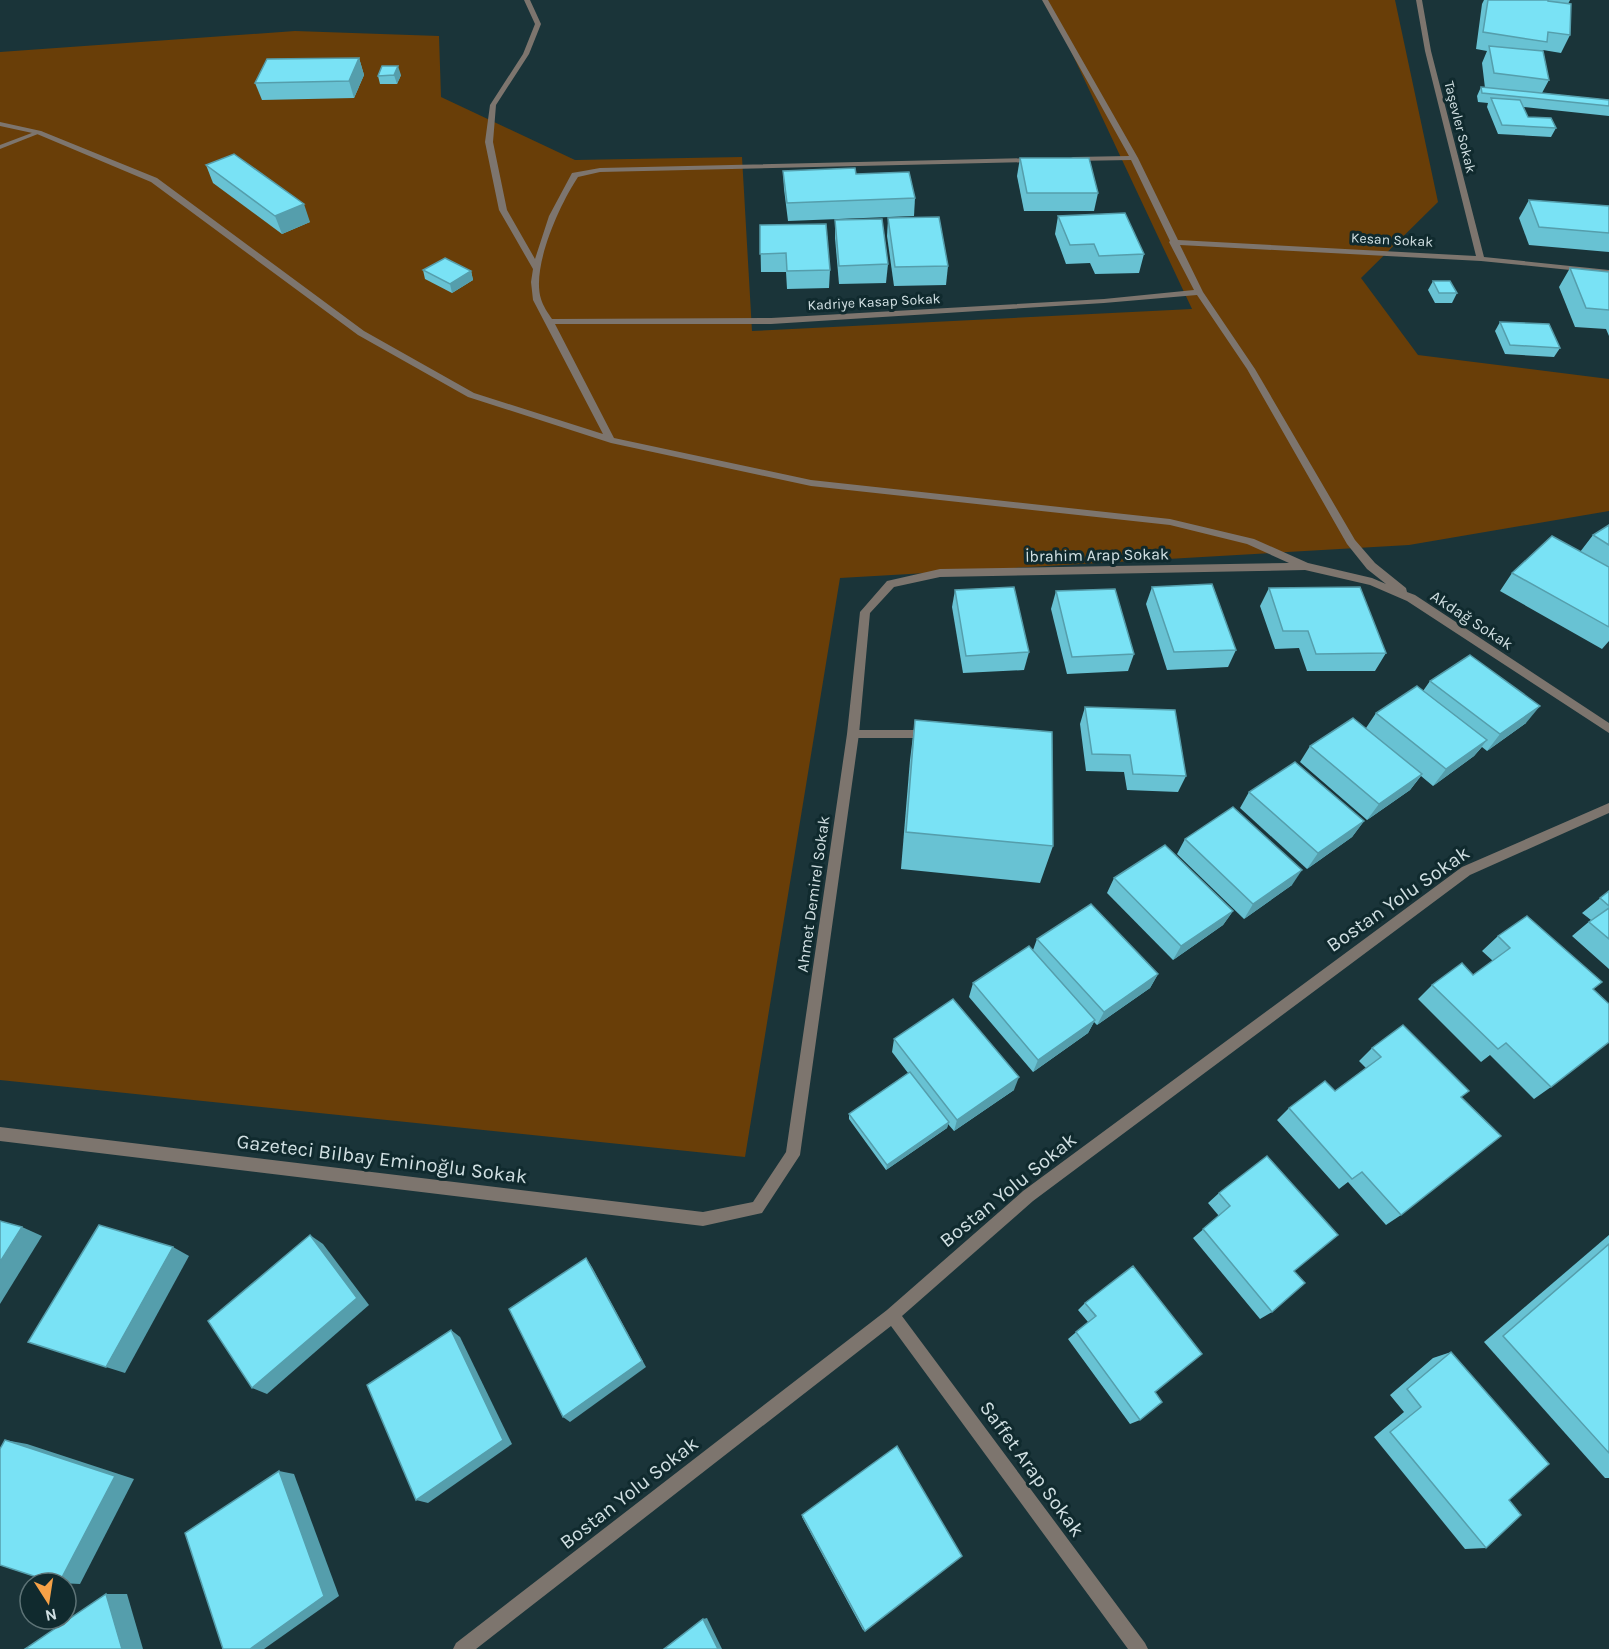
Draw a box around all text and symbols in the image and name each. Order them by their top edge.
street label: Taşevler Sokak [1440,79,1480,175]
street label: Kesan Sokak [1351,229,1434,251]
street label: Kadriye Kasap Sokak [807,290,941,314]
street label: İbrahim Arap Sokak [1025,544,1169,566]
street label: Akdağ Sokak [1427,586,1517,654]
street label: Ahmet Demirel Sokak [793,814,833,974]
street label: Bostan Yolu Sokak [1322,841,1474,957]
street label: Bostan Yolu Sokak [935,1128,1081,1252]
street label: Gazeteci Bilbay Eminoğlu Sokak [235,1130,529,1188]
street label: Saffet Arap Sokak [975,1397,1089,1541]
street label: Bostan Yolu Sokak [555,1432,703,1554]
north arrow [18,1571,78,1631]
text: N [43,1605,59,1626]

